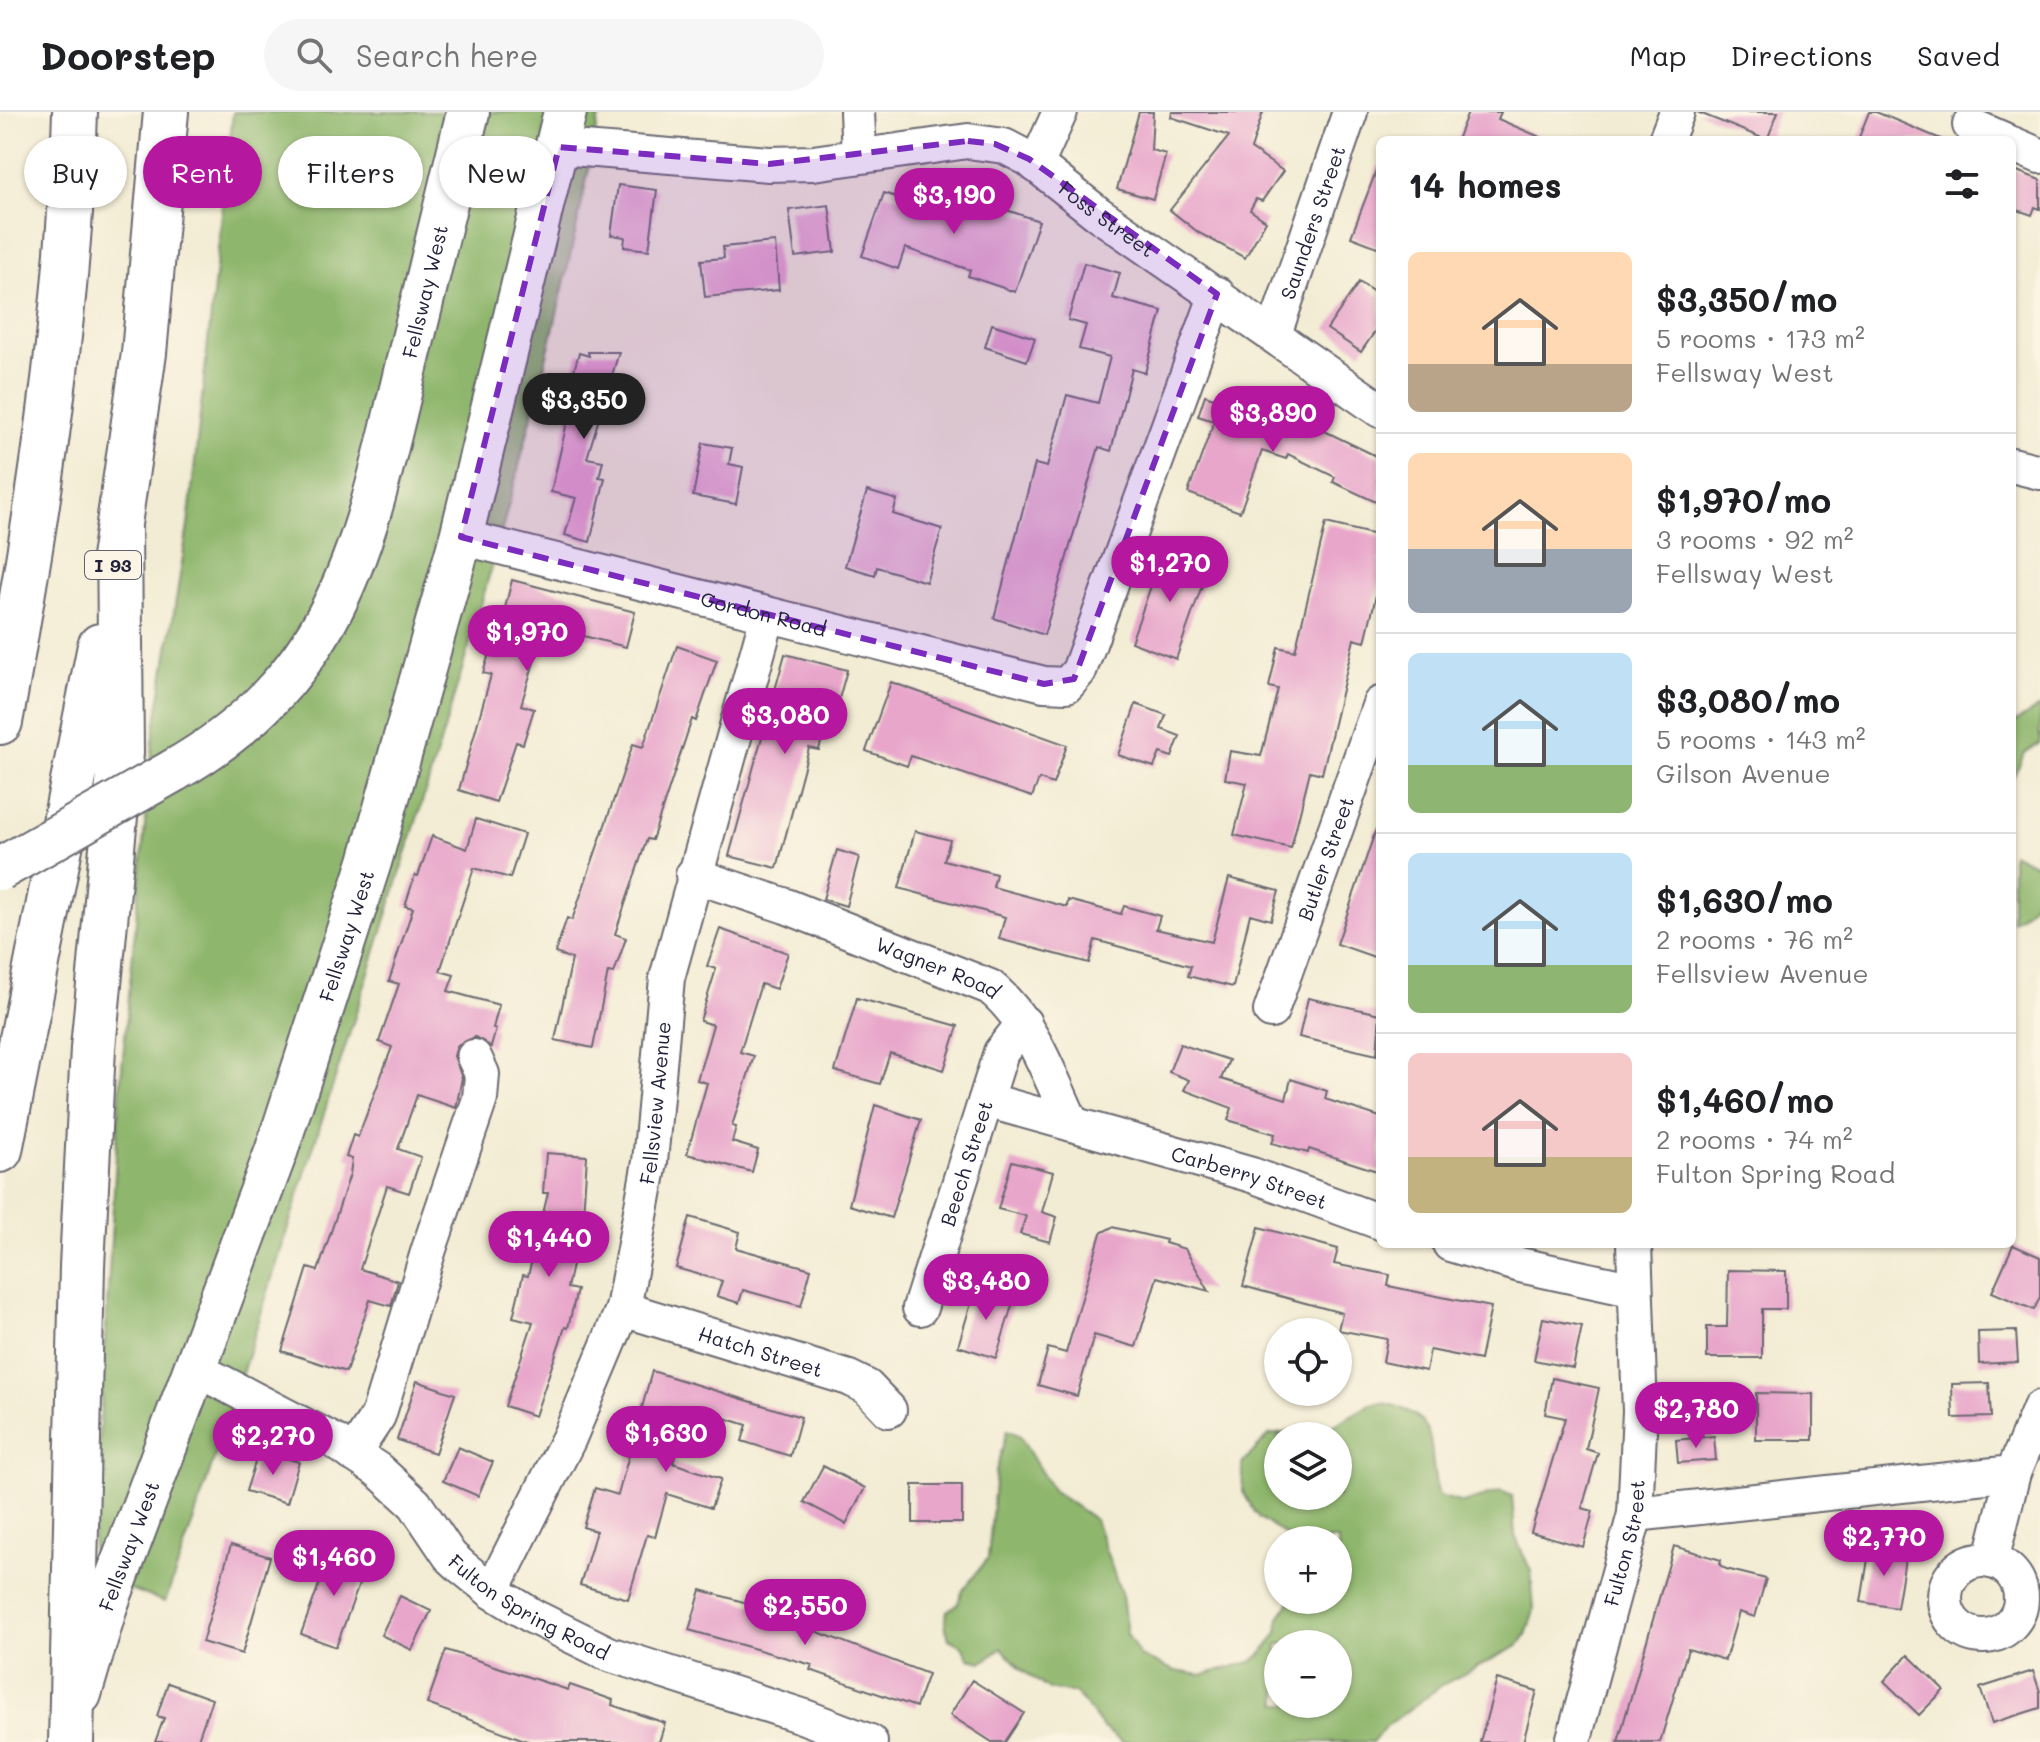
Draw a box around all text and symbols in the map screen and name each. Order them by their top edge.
search box [264,19,824,91]
text: Doorstep [40,30,216,80]
icon: search [292,33,336,77]
text: Search here [356,35,538,75]
text: Map [1630,37,1687,73]
text: Directions [1731,37,1873,73]
text: Saved [1917,37,2000,73]
chip: Buy [24,136,127,208]
chip: Rent [143,136,262,208]
chip: Filters [278,136,423,208]
chip: New [439,136,555,208]
street label: Saunders Street [1274,142,1351,303]
text: 14 homes [1408,162,1562,207]
icon: filters [1940,162,1984,206]
pin: $3,190 [889,168,1019,236]
street label: Foss Street [1054,175,1160,262]
text: $3,190 [912,177,996,211]
street label: Fellsway West [396,222,453,361]
text: $3,350/mo [1656,276,1837,321]
icon: home [1472,284,1568,380]
text: 5 rooms · 173 m² [1656,321,1865,355]
text: Fellsway West [1656,355,1834,389]
pin: $3,350 [519,373,649,441]
text: $3,350 [540,382,628,416]
pin: $3,890 [1208,386,1338,454]
text: $3,890 [1229,395,1317,429]
text: $1,970/mo [1656,477,1831,522]
icon: home [1472,485,1568,581]
text: 3 rooms · 92 m² [1656,522,1854,556]
pin: $1,270 [1105,536,1235,604]
text: $1,270 [1129,545,1211,579]
road number: I 93 [85,551,141,579]
text: Fellsway West [1656,556,1834,590]
street label: Gordon Road [698,585,829,642]
pin: $1,970 [462,605,592,673]
text: $1,970 [486,614,568,648]
text: $3,080/mo [1656,677,1840,722]
icon: home [1472,685,1568,781]
pin: $3,080 [720,688,850,756]
text: $3,080 [740,697,830,731]
text: 5 rooms · 143 m² [1656,722,1866,756]
text: Gilson Avenue [1656,756,1831,790]
street label: Butler Street [1291,793,1359,924]
street label: Fellsway West [313,867,380,1005]
text: $1,630/mo [1656,877,1833,922]
icon: home [1472,885,1568,981]
text: 2 rooms · 76 m² [1656,922,1853,956]
street label: Wagner Road [873,930,1006,1003]
text: Fellsview Avenue [1656,956,1869,990]
street label: Fellsview Avenue [633,1020,676,1186]
text: $1,460/mo [1656,1077,1834,1122]
icon: home [1472,1085,1568,1181]
street label: Beech Street [934,1097,998,1229]
text: 2 rooms · 74 m² [1656,1122,1853,1156]
street label: Carberry Street [1168,1140,1331,1215]
text: Fulton Spring Road [1656,1156,1895,1190]
pin: $1,440 [484,1211,614,1279]
text: $1,440 [506,1220,592,1254]
pin: $3,480 [921,1254,1051,1322]
text: $3,480 [942,1263,1030,1297]
map controls [1264,1318,1352,1718]
button: locate [1264,1318,1352,1406]
street label: Hatch Street [695,1320,826,1382]
pin: $2,780 [1631,1382,1761,1450]
text: $2,780 [1653,1391,1739,1425]
pin: $1,630 [601,1406,731,1474]
pin: $2,270 [208,1409,338,1477]
text: $1,630 [624,1415,708,1449]
text: $2,270 [231,1418,315,1452]
button: layers [1264,1422,1352,1510]
street label: Fellsway West [92,1477,165,1614]
street label: Fulton Street [1598,1479,1650,1609]
pin: $2,770 [1819,1510,1949,1578]
text: $2,770 [1842,1519,1926,1553]
button: + [1264,1526,1352,1614]
pin: $1,460 [269,1530,399,1598]
text: $1,460 [292,1539,376,1573]
street label: Fulton Spring Road [443,1548,614,1665]
pin: $2,550 [740,1579,870,1647]
text: $2,550 [762,1588,848,1622]
button: − [1264,1630,1352,1718]

